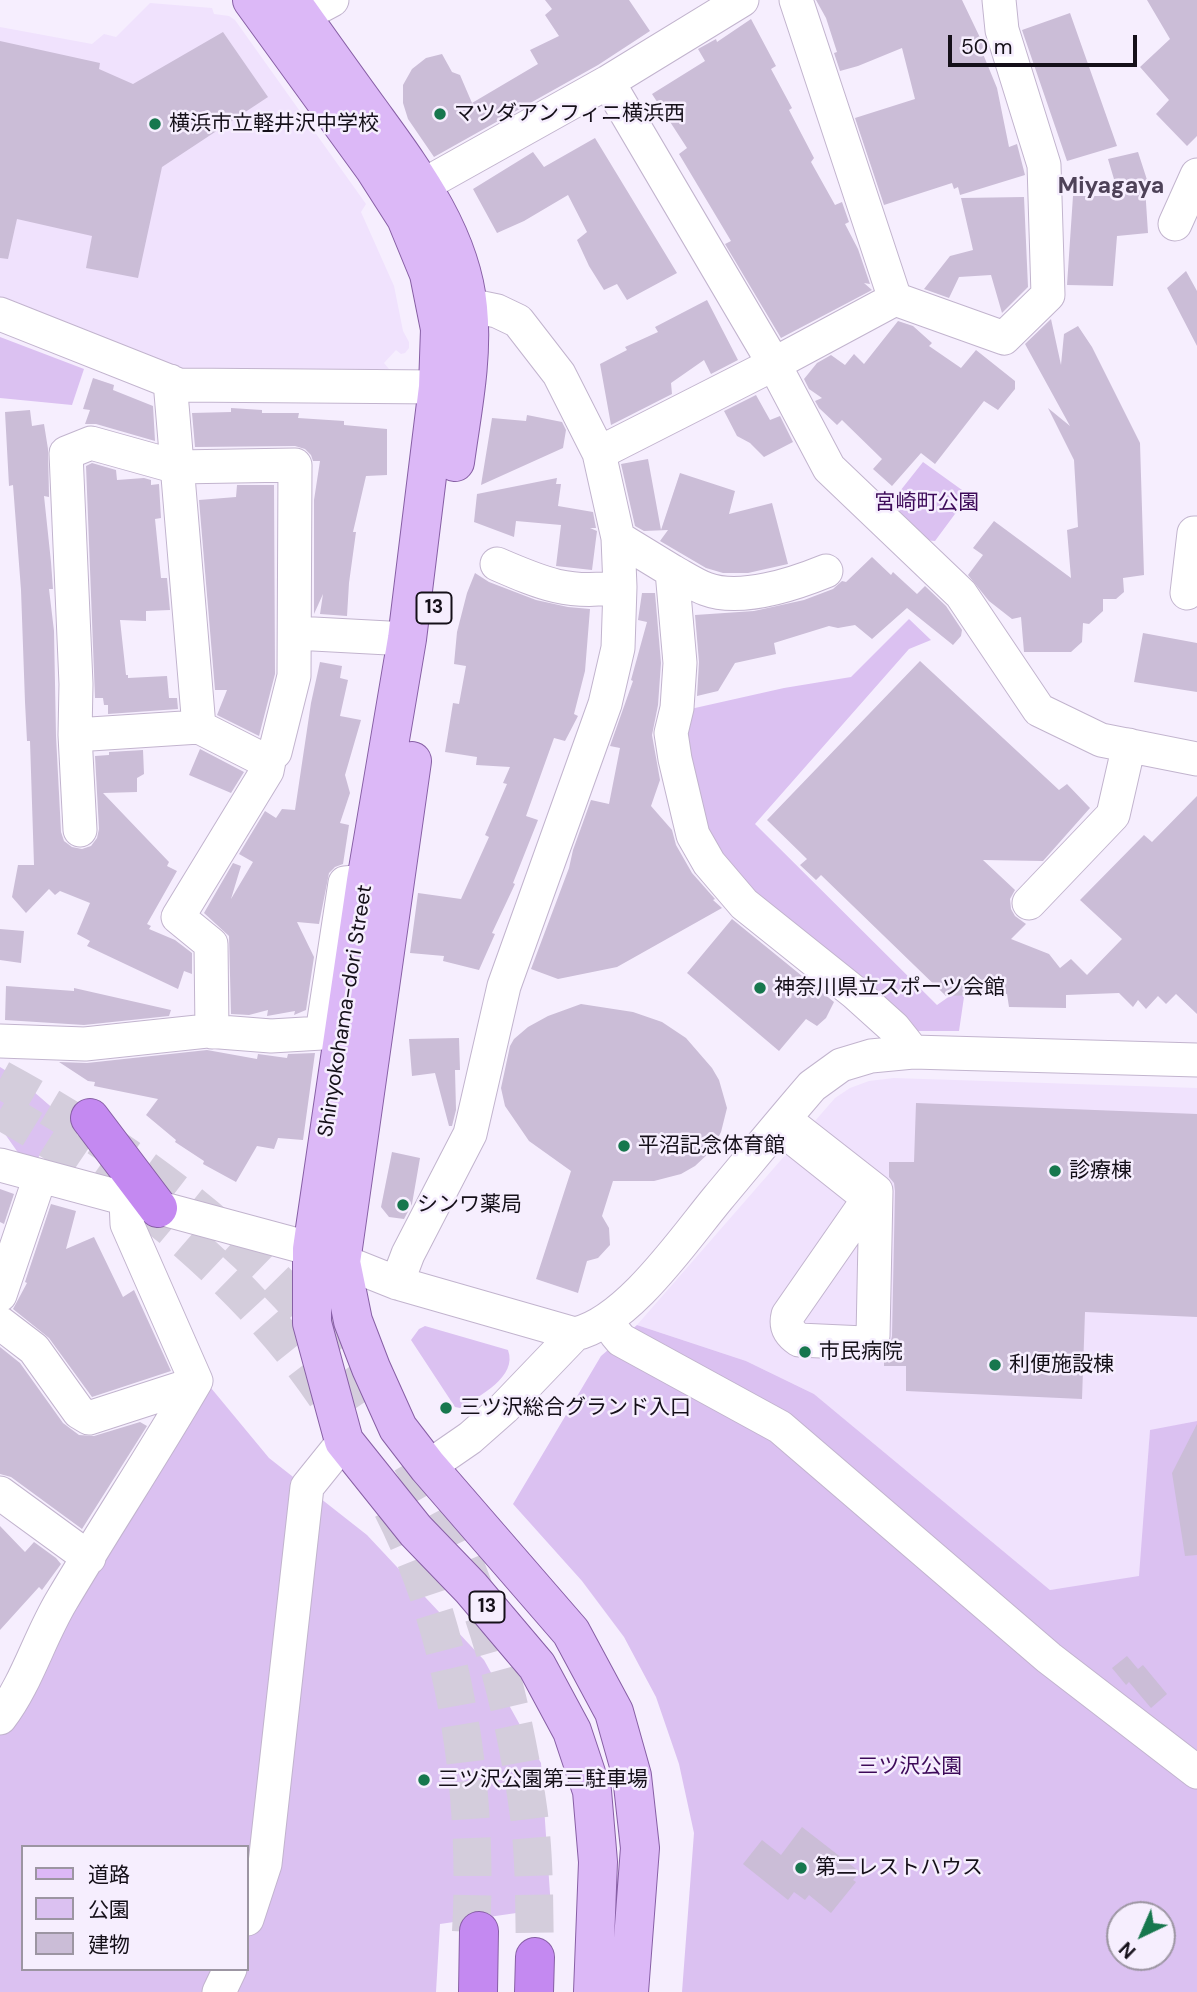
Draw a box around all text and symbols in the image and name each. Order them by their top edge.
scale bar [952,21,1141,65]
text: 50 m [961,33,1012,61]
place label: マツダアンフィニ横浜西 [454,101,685,127]
marker: マツダアンフィニ横浜西 [432,106,448,122]
place label: 横浜市立軽井沢中学校 [169,111,379,137]
marker: 横浜市立軽井沢中学校 [147,116,163,132]
district label: Miyagaya [1058,173,1164,201]
park label: 宮崎町公園 [875,490,979,516]
road number: 13 [416,593,452,624]
street label: Shinyokohama-dori Street [314,883,378,1139]
place label: 神奈川県立スポーツ会館 [774,975,1005,1001]
marker: 神奈川県立スポーツ会館 [752,980,768,996]
place label: 平沼記念体育館 [638,1133,785,1159]
marker: 平沼記念体育館 [616,1138,632,1154]
place label: 診療棟 [1069,1158,1132,1184]
marker: 診療棟 [1047,1163,1063,1179]
place label: シンワ薬局 [417,1192,522,1218]
marker: シンワ薬局 [395,1197,411,1213]
place label: 市民病院 [819,1339,903,1365]
marker: 市民病院 [797,1344,813,1360]
place label: 利便施設棟 [1009,1352,1114,1378]
marker: 利便施設棟 [987,1357,1003,1373]
place label: 三ツ沢総合グランド入口 [460,1395,691,1421]
marker: 三ツ沢総合グランド入口 [438,1400,454,1416]
road number: 13 [470,1592,504,1623]
park label: 三ツ沢公園 [858,1754,962,1780]
place label: 三ツ沢公園第三駐車場 [438,1767,648,1793]
marker: 三ツ沢公園第三駐車場 [416,1772,432,1788]
legend [21,1845,248,1971]
place label: 第二レストハウス [815,1855,983,1881]
marker: 第二レストハウス [793,1860,809,1876]
text: 道路 [88,1861,130,1889]
text: 公園 [88,1896,130,1924]
north arrow [1106,1901,1176,1971]
text: 建物 [88,1931,130,1959]
text: N [1114,1936,1141,1964]

